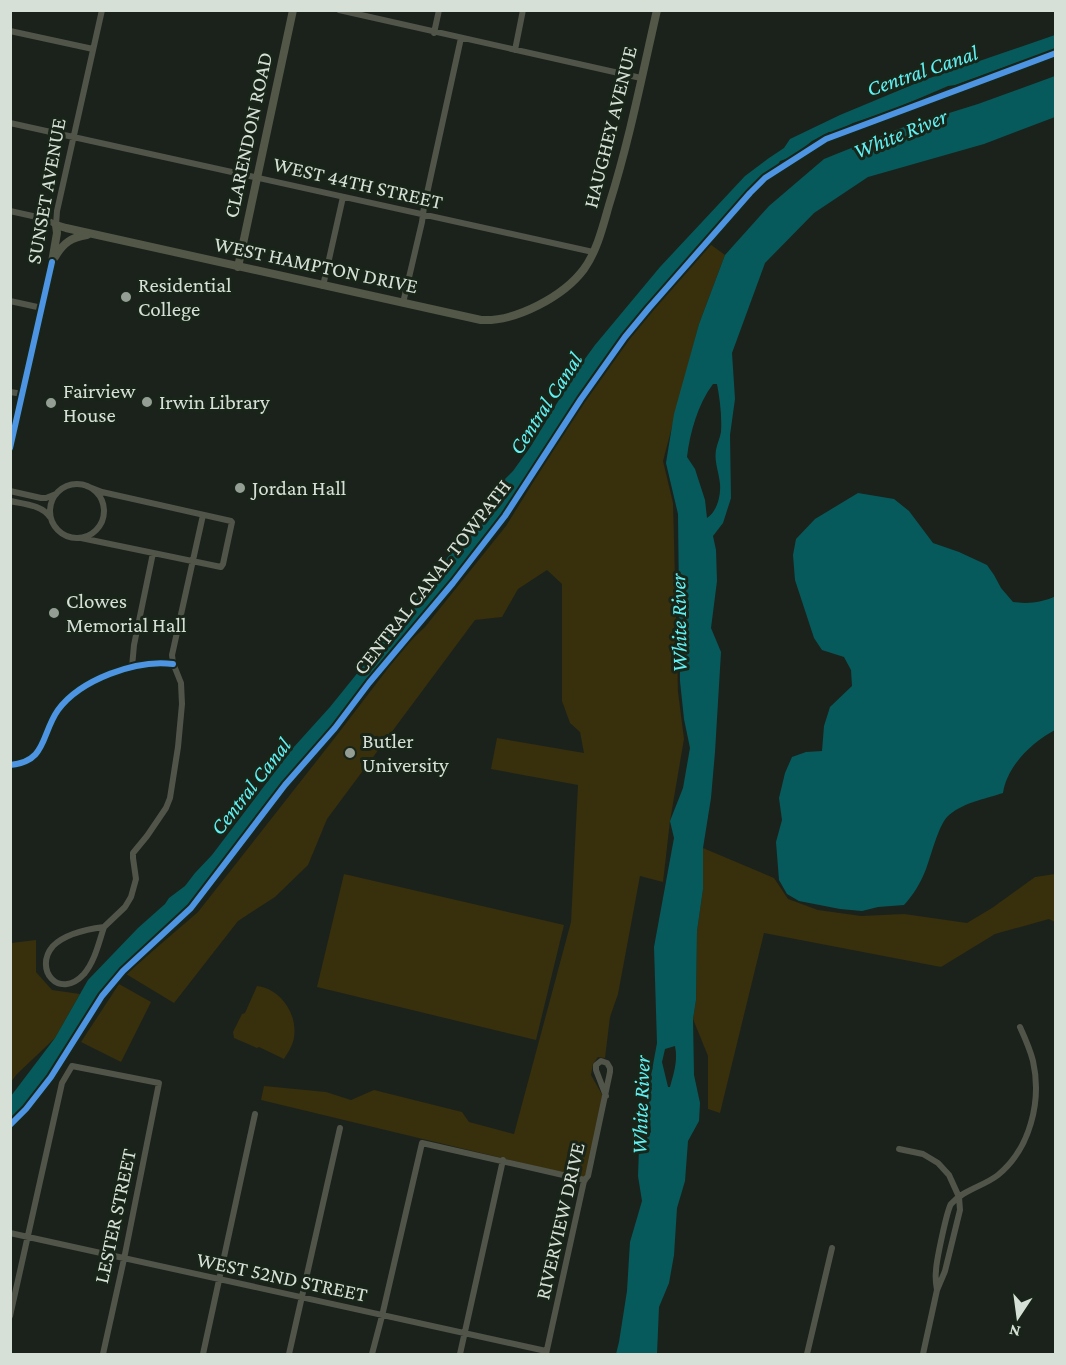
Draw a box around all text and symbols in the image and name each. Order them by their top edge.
water label: Central Canal [863,40,982,101]
street label: HAUGHEY AVENUE [578,44,642,210]
street label: CLARENDON ROAD [219,50,277,220]
water label: White River [850,103,952,164]
street label: SUNSET AVENUE [21,116,71,266]
street label: WEST 44TH STREET [271,152,446,214]
street label: WEST HAMPTON DRIVE [212,232,420,298]
place label: Residential College [138,273,232,321]
marker: Residential College [119,290,133,304]
water label: Central Canal [503,347,588,459]
place label: Fairview House [63,379,136,427]
place label: Irwin Library [159,390,270,414]
marker: Irwin Library [140,395,154,409]
marker: Fairview House [44,396,58,410]
street label: CENTRAL CANAL TOWPATH [348,475,516,679]
place label: Jordan Hall [250,476,346,500]
marker: Jordan Hall [233,481,247,495]
water label: White River [665,572,692,673]
place label: Clowes Memorial Hall [66,589,187,637]
marker: Clowes Memorial Hall [47,606,61,620]
place label: Butler University [362,729,449,777]
water label: Central Canal [205,732,296,840]
marker: Butler University [343,746,357,760]
water label: White River [626,1054,655,1155]
street label: RIVERVIEW DRIVE [530,1140,590,1302]
street label: LESTER STREET [89,1146,141,1285]
street label: WEST 52ND STREET [194,1247,370,1307]
north arrow [988,1287,1048,1347]
text: N [1007,1322,1022,1341]

